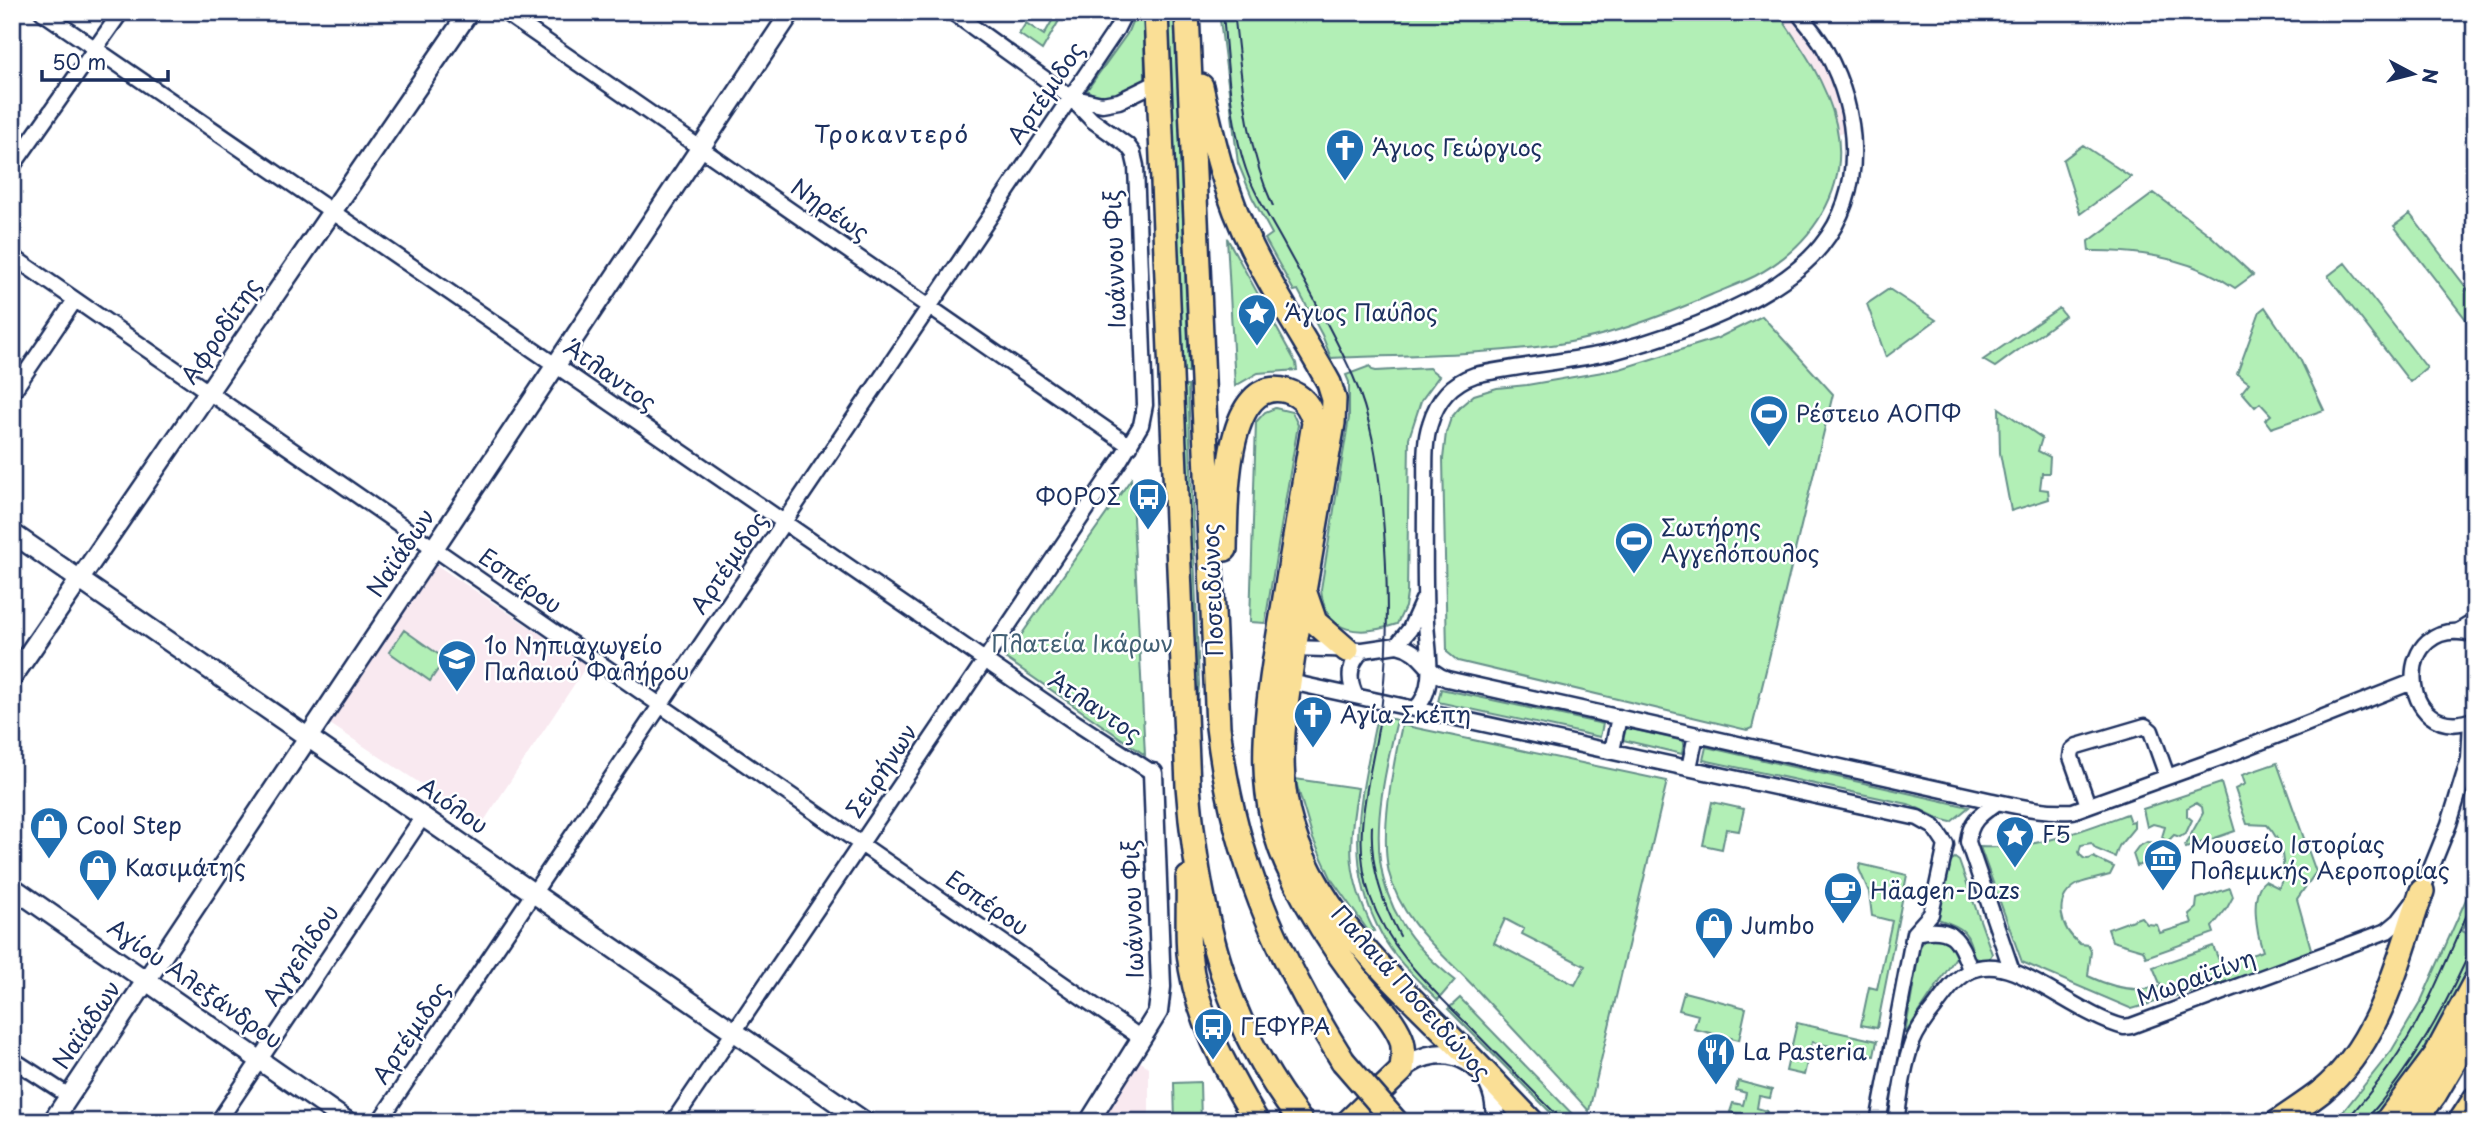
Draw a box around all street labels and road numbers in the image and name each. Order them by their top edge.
street label: Αρτέμιδος [998,34,1092,150]
street label: Νηρέως [784,169,877,249]
street label: Ιωάννου Φιξ [1094,189,1133,329]
street label: Αφροδίτης [171,270,268,390]
street label: Άτλαντος [557,329,664,419]
street label: Ναϊάδων [357,501,442,604]
street label: Αρτέμιδος [681,504,775,620]
street label: Ποσειδώνος [1192,523,1231,657]
street label: Εσπέρου [472,538,570,621]
street label: Άτλαντος [1042,662,1150,750]
street label: Σειρήνων [836,716,925,824]
street label: Αιόλου [412,768,496,842]
street label: Ιωάννου Φιξ [1112,839,1151,979]
street label: Εσπέρου [939,860,1037,943]
street label: Αγγελίδου [253,896,347,1012]
street label: Παλαιά Ποσειδώνος [1324,897,1500,1087]
street label: Αγίου Αλεξάνδρου [101,909,291,1056]
street label: Μωραϊτίνη [2131,939,2260,1014]
street label: Ναϊάδων [43,973,128,1076]
street label: Αρτέμιδος [363,974,457,1090]

